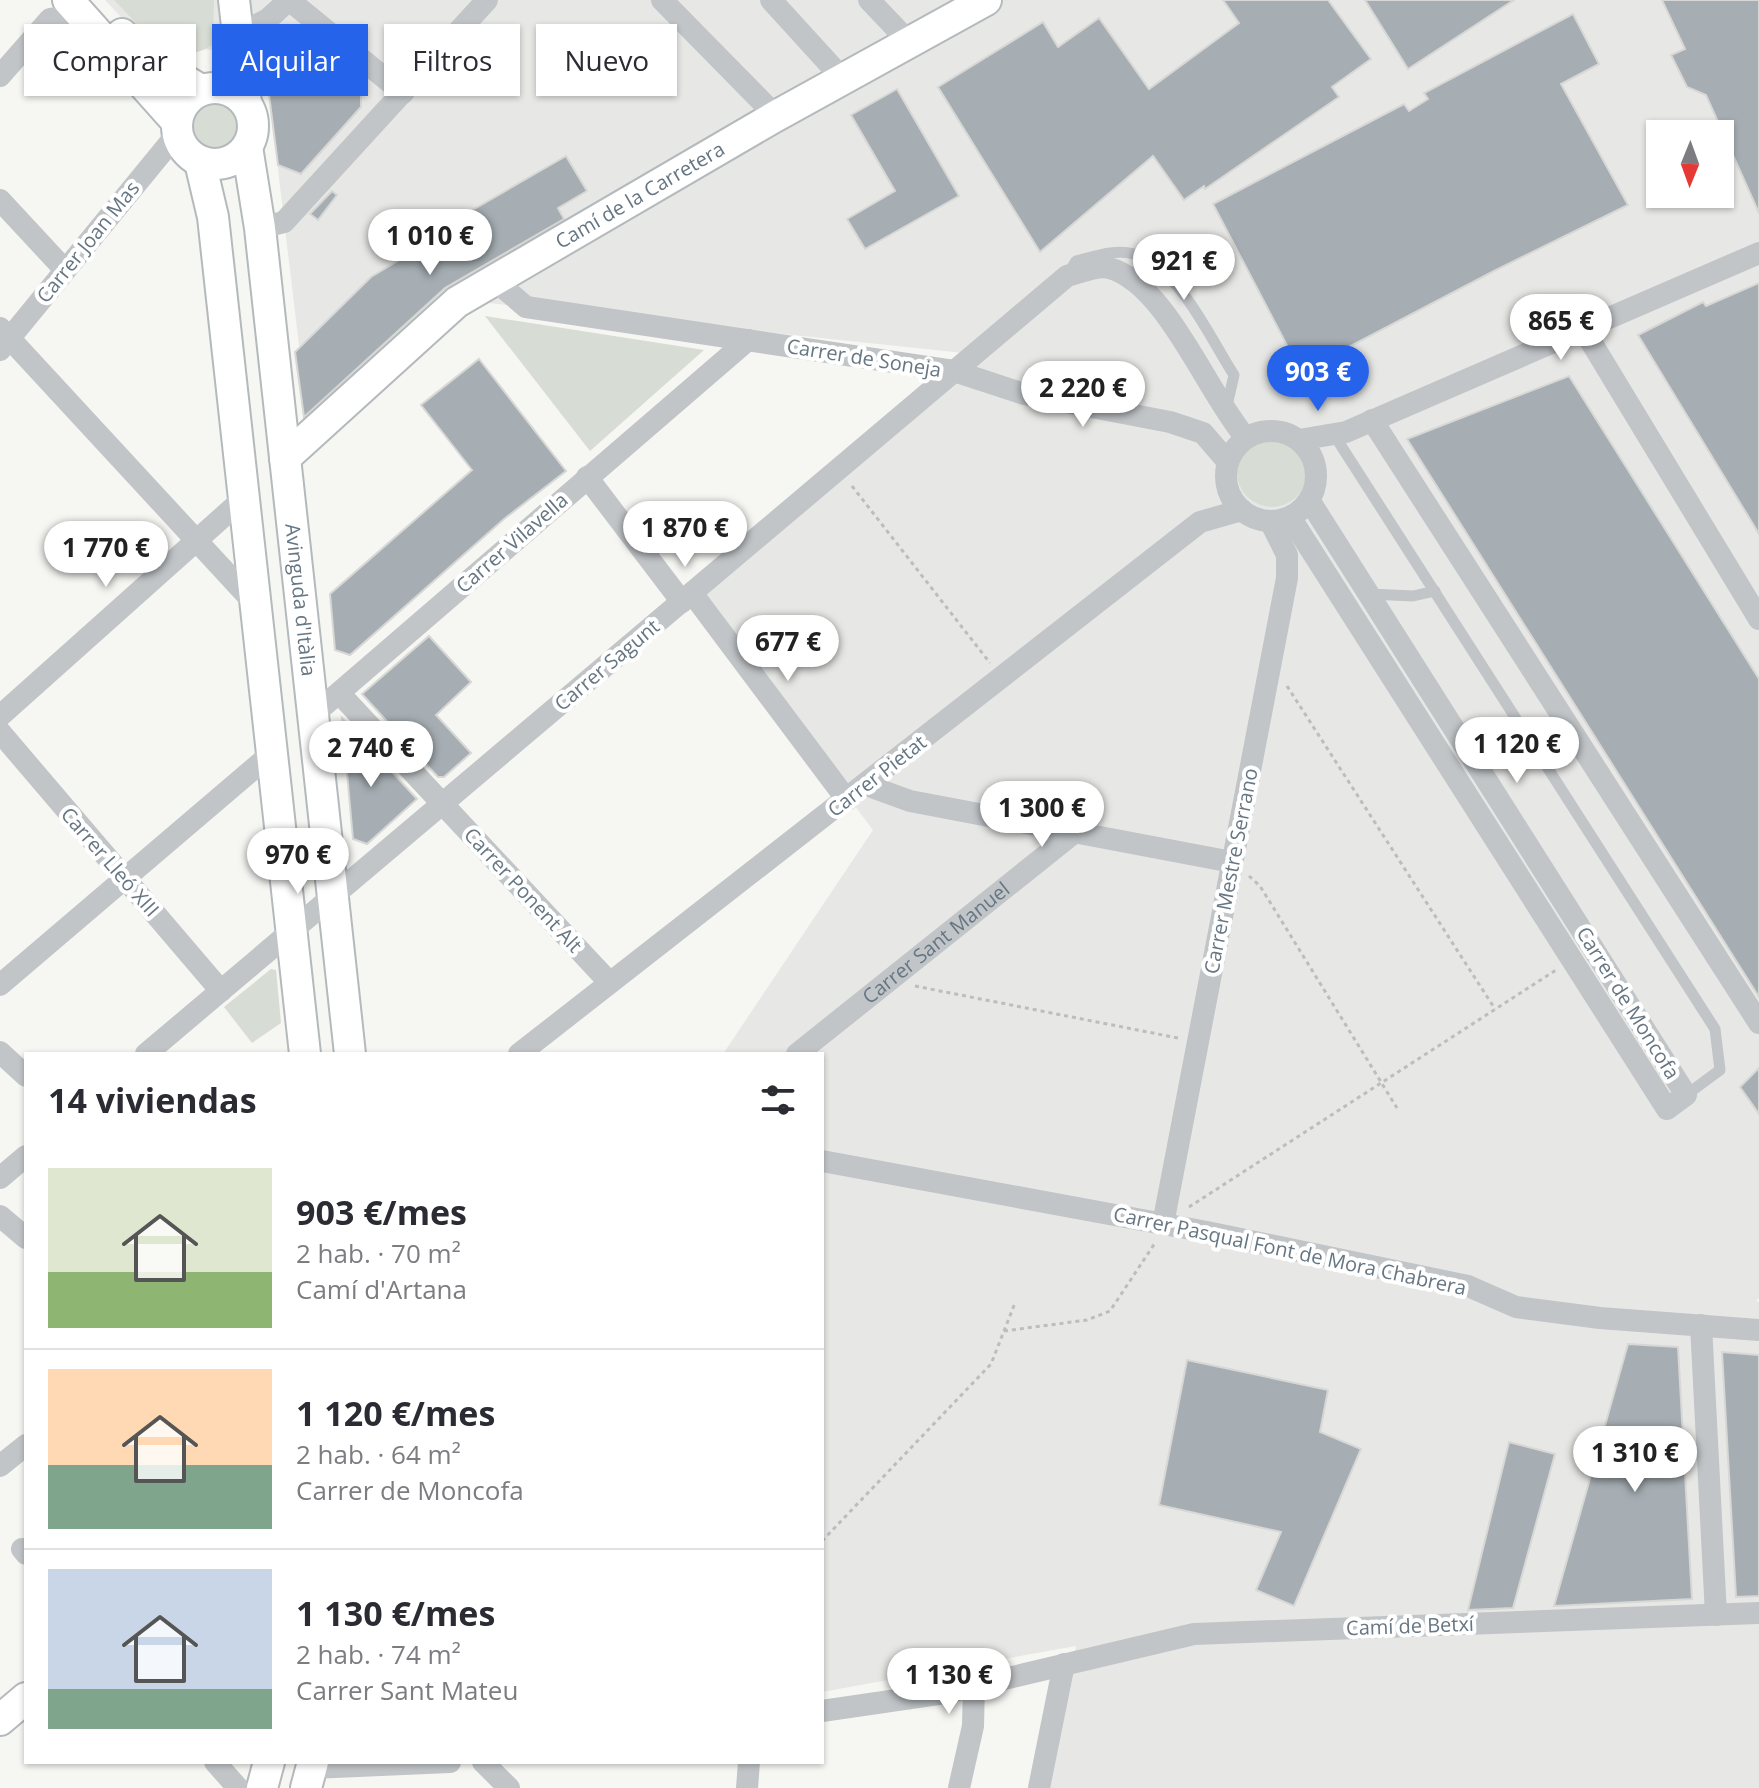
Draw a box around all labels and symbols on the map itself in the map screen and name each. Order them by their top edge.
north arrow [1646,120,1734,208]
street label: Camí de la Carretera [550,135,729,255]
street label: Carrer Joan Mas [30,175,145,308]
pin: 1 010 € [356,209,504,277]
pin: 921 € [1128,234,1240,302]
pin: 865 € [1505,294,1617,362]
street label: Carrer de Soneja [785,332,943,383]
pin: 903 € [1262,345,1374,413]
pin: 2 220 € [1009,361,1157,429]
street label: Carrer Vilavella [450,486,573,599]
pin: 1 870 € [611,501,759,569]
pin: 1 770 € [32,521,180,589]
street label: Avinguda d'Itàlia [279,522,323,677]
street label: Carrer Sagunt [548,613,665,717]
pin: 677 € [732,615,844,683]
pin: 1 120 € [1443,717,1591,785]
pin: 2 740 € [297,721,445,789]
street label: Carrer Pietat [822,729,932,823]
street label: Carrer Mestre Serrano [1197,766,1264,976]
pin: 1 300 € [968,781,1116,849]
street label: Carrer Lleó XIII [55,801,165,922]
street label: Carrer Ponent Alt [458,821,588,958]
pin: 970 € [242,828,354,896]
street label: Carrer Sant Manuel [856,875,1015,1010]
street label: Carrer de Moncofa [1571,921,1686,1084]
street label: Carrer Pasqual Font de Mora Chabrera [1111,1200,1469,1301]
pin: 1 310 € [1561,1426,1709,1494]
street label: Camí de Betxí [1346,1610,1475,1641]
pin: 1 130 € [875,1648,1023,1716]

